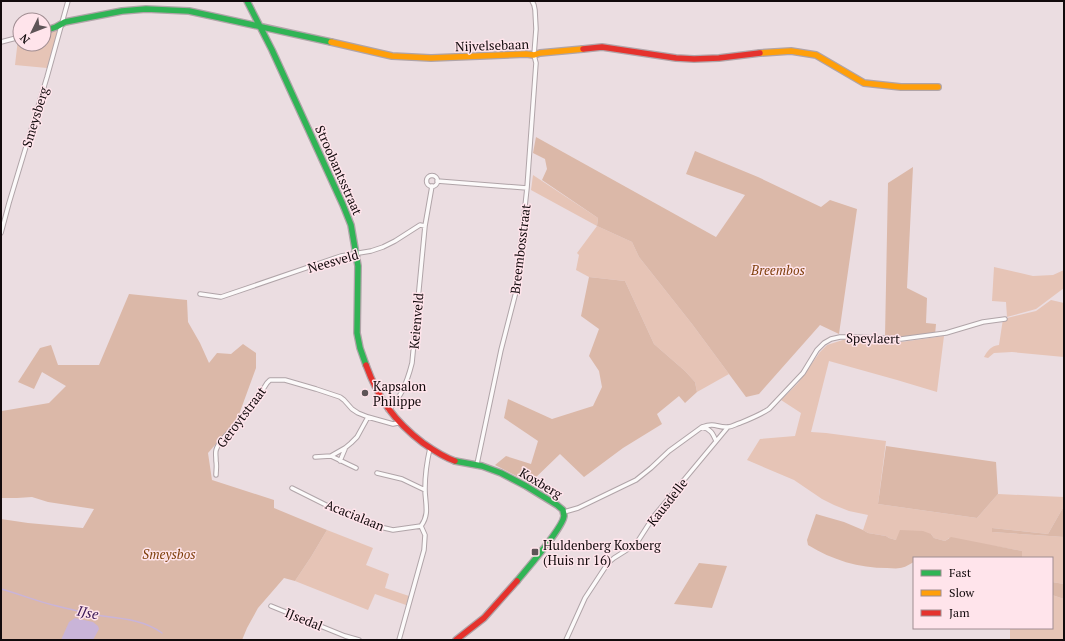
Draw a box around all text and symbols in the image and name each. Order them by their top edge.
north arrow [12,12,52,52]
text: N [16,31,33,47]
street label: Nijvelsebaan [455,35,530,55]
street label: Smeysberg [17,85,53,149]
street label: Stroobantsstraat [311,122,367,218]
street label: Breembosstraat [506,203,534,295]
street label: Neesveld [305,245,361,277]
park label: Breembos [750,261,806,279]
street label: Keienveld [405,292,427,350]
street label: Speylaert [846,329,900,347]
place label: Kapsalon Philippe [373,377,427,410]
street label: Geroytstraat [212,383,270,451]
marker: Kapsalon Philippe [360,388,370,398]
street label: Koxberg [516,463,566,503]
street label: Kausdelle [643,474,691,530]
street label: Acacialaan [323,495,388,535]
place label: Huldenberg Koxberg (Huis nr 16) [543,536,661,569]
park label: Smeysbos [142,545,196,563]
marker: Huldenberg Koxberg (Huis nr 16) [530,547,540,557]
legend [913,557,1053,629]
text: Fast [949,565,972,580]
text: Slow [949,585,975,600]
water label: IJse [75,600,101,624]
street label: IJsedal [283,603,325,635]
text: Jam [949,605,970,620]

